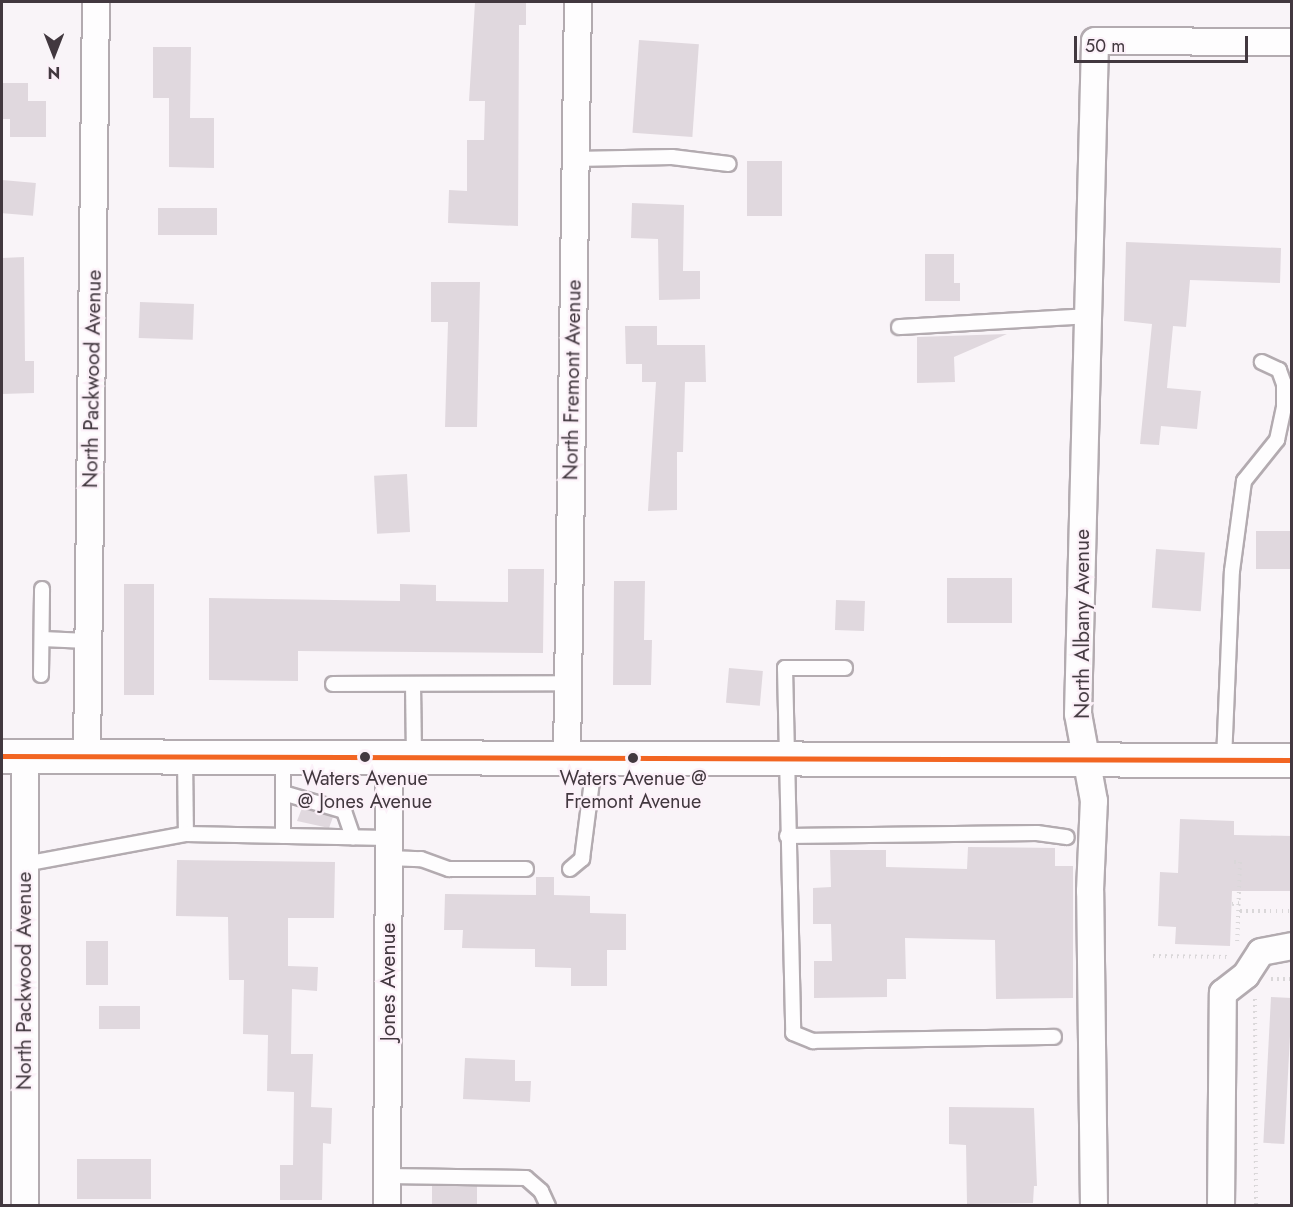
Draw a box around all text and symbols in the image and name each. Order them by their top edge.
north arrow [24,24,84,84]
scale bar [1077,24,1251,62]
text: 50 m [1085,33,1125,59]
text: N [48,61,60,84]
street label: North Packwood Avenue [77,270,107,488]
street label: North Fremont Avenue [558,279,586,481]
street label: North Albany Avenue [1069,529,1095,719]
marker: Waters Avenue @ Jones Avenue [359,751,371,763]
marker: Waters Avenue @ Fremont Avenue [627,752,639,764]
place label: Waters Avenue @ Jones Avenue [298,766,432,813]
place label: Waters Avenue @ Fremont Avenue [559,767,707,814]
street label: North Packwood Avenue [11,872,37,1090]
street label: Jones Avenue [375,923,401,1041]

